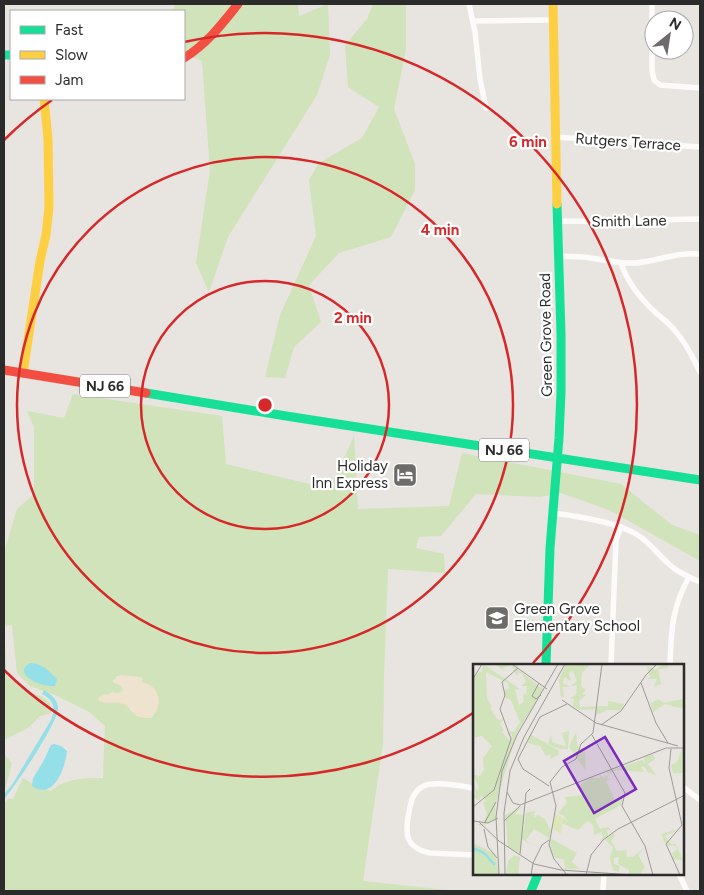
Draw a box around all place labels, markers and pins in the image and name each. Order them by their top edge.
centre of rings [256,396,274,414]
place label: Holiday Inn Express [311,457,388,492]
hotel icon: Holiday Inn Express [392,462,418,488]
place label: Green Grove Elementary School [514,600,640,635]
school or university icon: Green Grove Elementary School [484,605,510,631]

